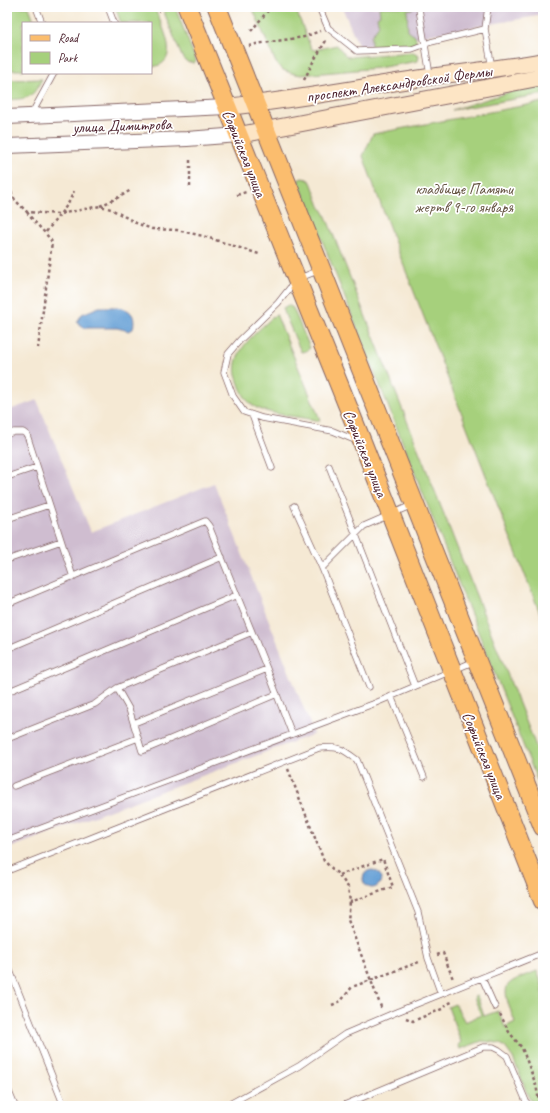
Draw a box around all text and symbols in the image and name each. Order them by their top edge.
legend [22,22,152,74]
text: Road [58,30,80,46]
text: Park [58,50,79,66]
street label: проспект Александровской Фермы [305,61,495,107]
street label: Софийская улица [217,107,271,201]
street label: улица Димитрова [71,114,173,138]
park label: кладбище Памяти жертв 9-го января [415,179,514,217]
street label: Софийская улица [338,407,392,501]
street label: Софийская улица [457,709,511,803]

